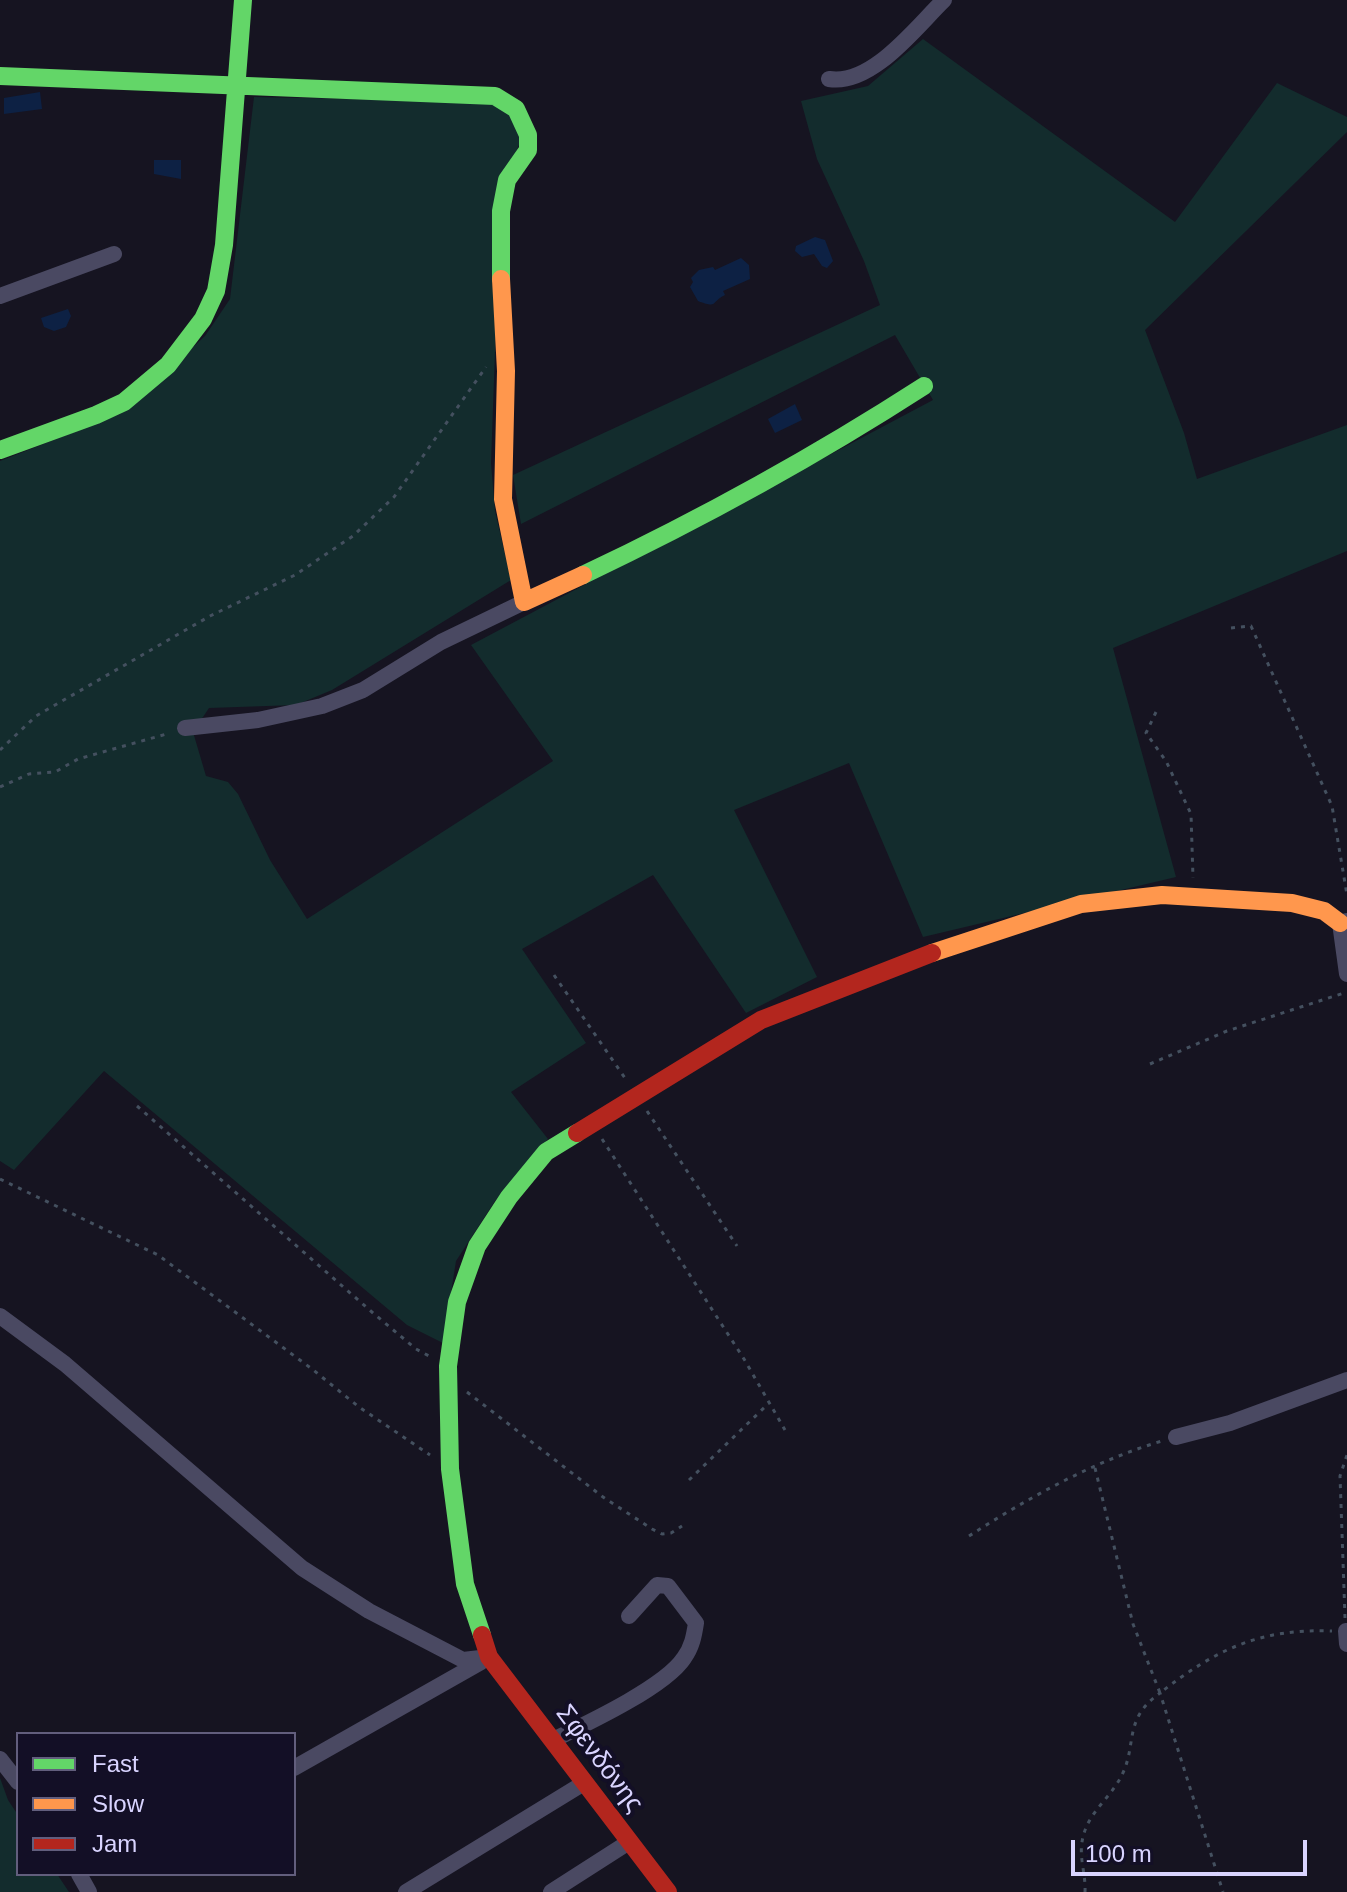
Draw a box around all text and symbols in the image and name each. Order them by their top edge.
street label: Σφενδόνης [548,1699,650,1819]
legend [16,1732,296,1876]
text: Fast [92,1750,139,1777]
text: Slow [92,1790,144,1817]
scale bar [1075,1824,1311,1874]
text: Jam [92,1830,137,1857]
text: 100 m [1085,1840,1152,1867]

